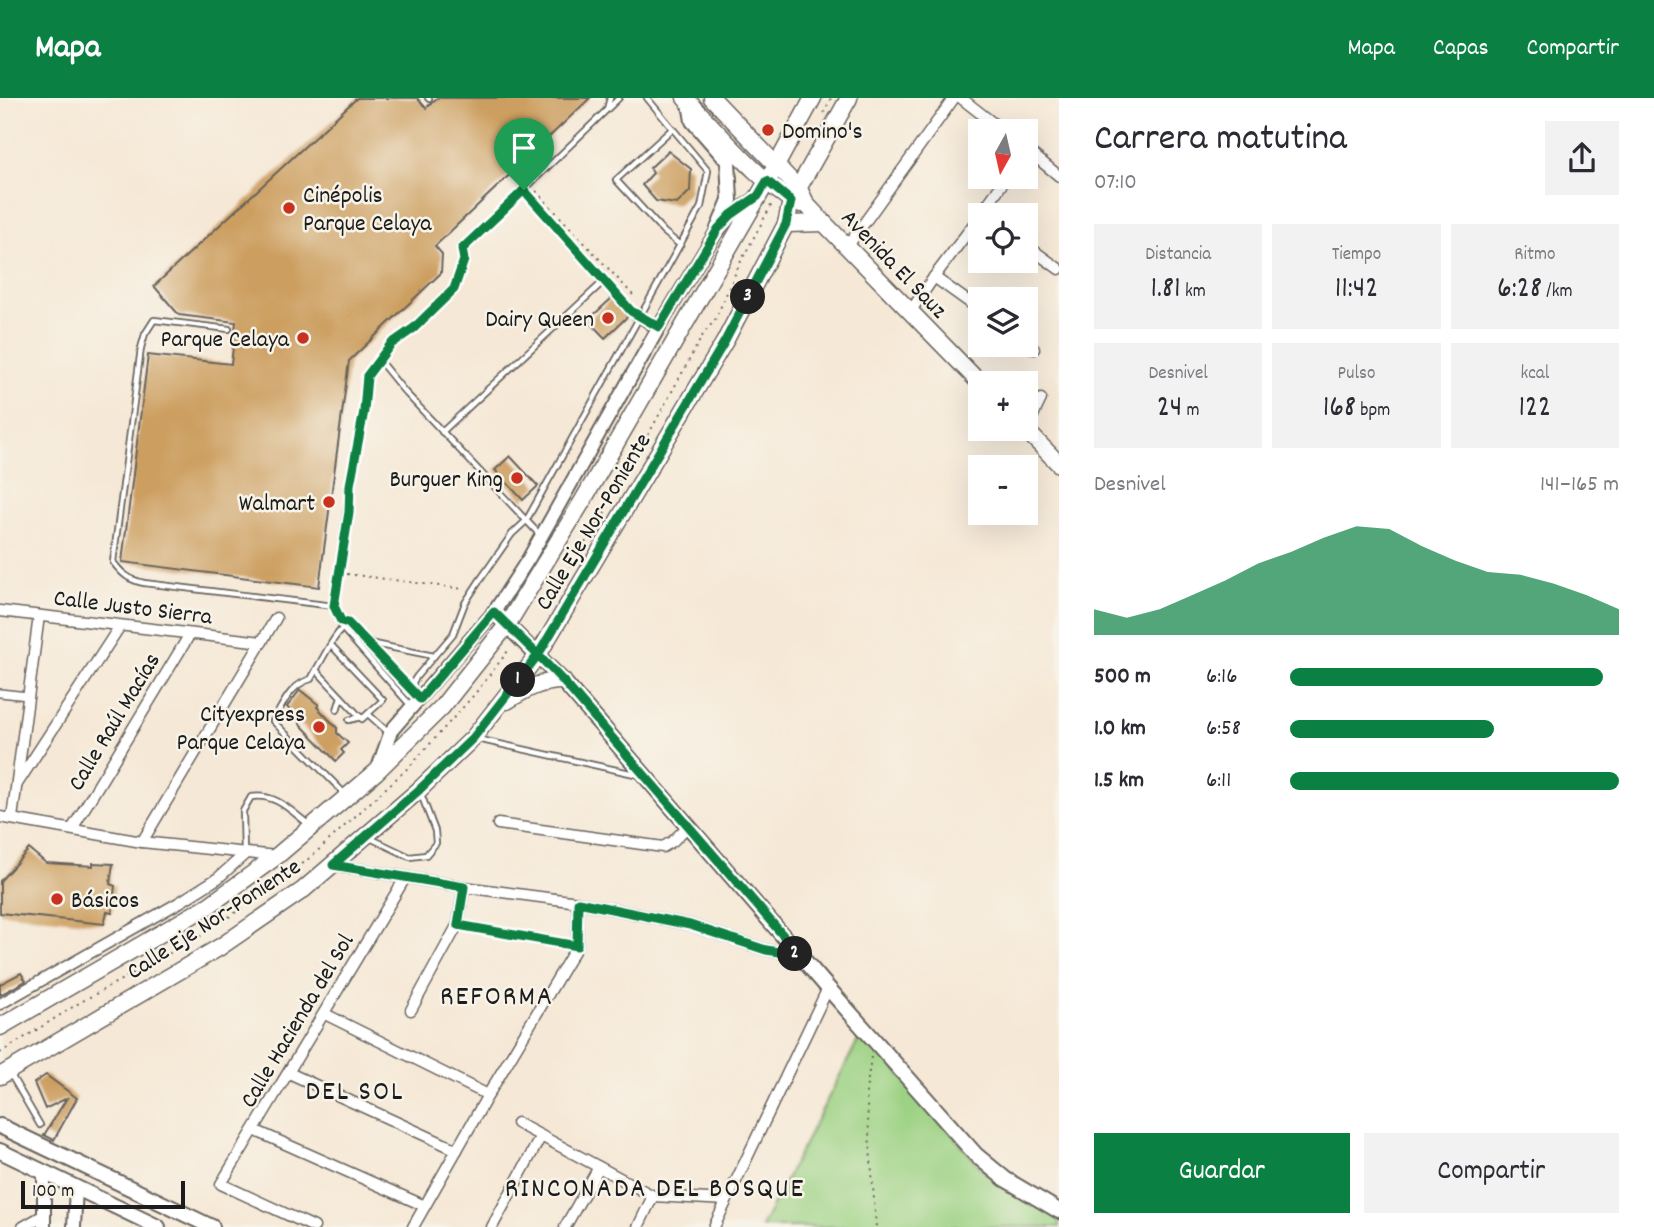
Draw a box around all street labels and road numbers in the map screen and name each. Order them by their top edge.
street label: Avenida El Sauz [832,203,954,327]
street label: Calle Eje Nor-Poniente [528,427,661,618]
street label: Calle Justo Sierra [51,582,215,636]
street label: Calle Raúl Macías [61,647,170,798]
street label: Calle Eje Nor-Poniente [121,851,308,990]
street label: Calle Hacienda del Sol [233,928,364,1115]

